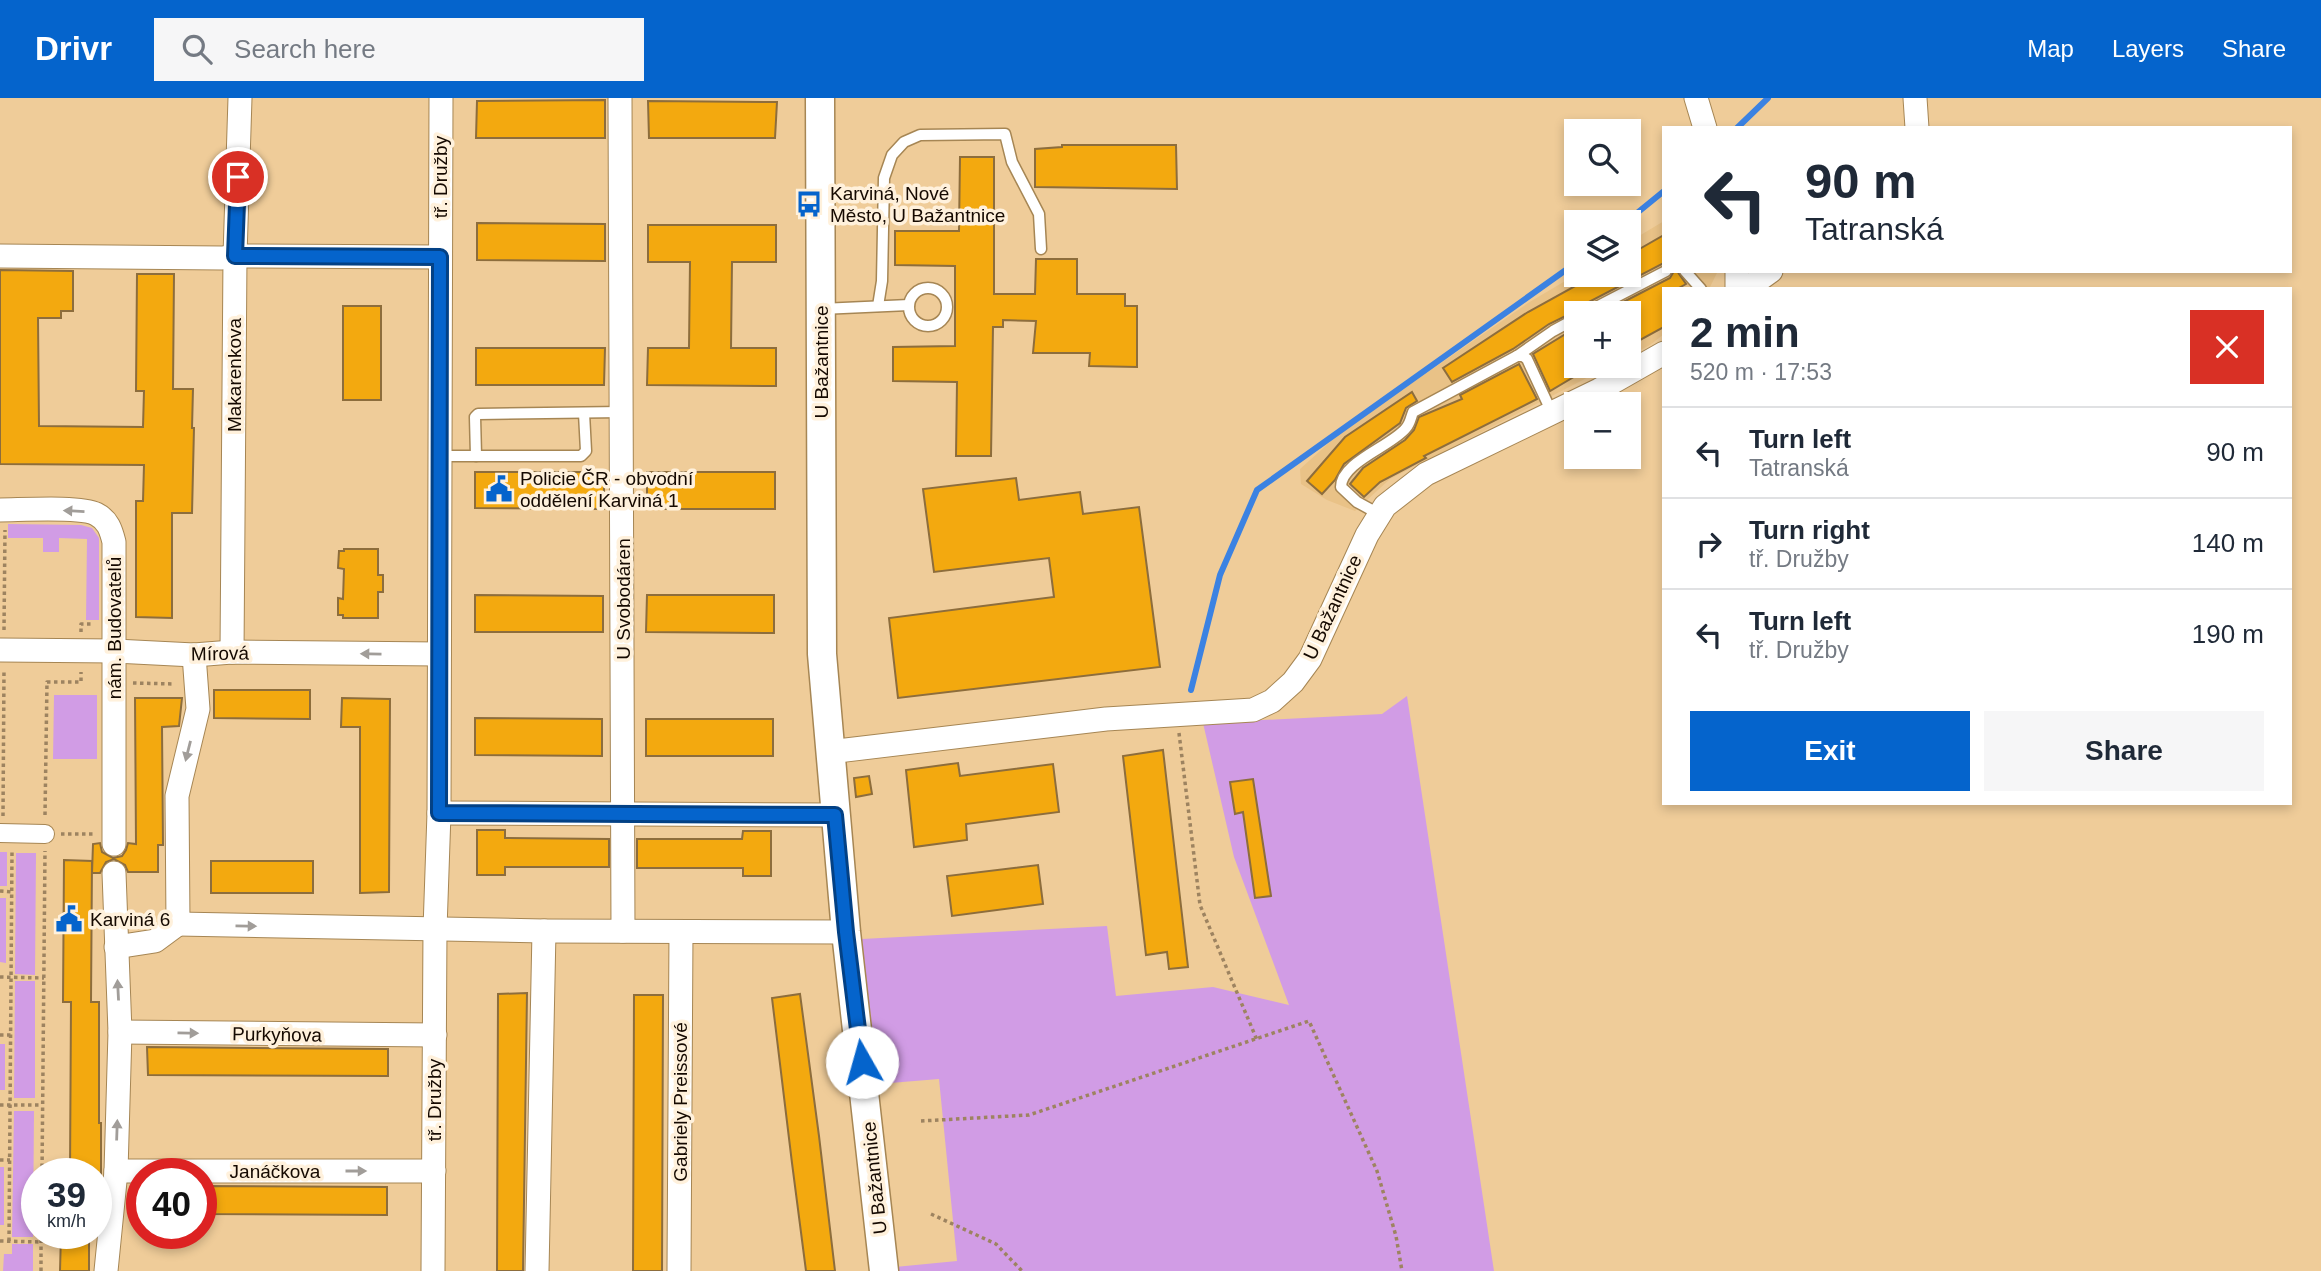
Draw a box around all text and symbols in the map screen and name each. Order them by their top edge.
search box [154,18,644,81]
text: Drivr [35,30,112,67]
icon: search [178,30,216,68]
text: Search here [234,34,376,64]
text: Map [2027,35,2074,62]
text: Layers [2112,35,2184,62]
text: Share [2222,35,2286,62]
map controls [1564,119,1641,469]
button: search [1564,119,1641,196]
street label: tř. Družby [430,135,451,218]
pin [208,147,268,207]
icon: left [1690,154,1781,245]
text: 90 m [1805,154,1917,208]
icon: arrive [219,158,257,196]
place label: Karviná, Nové Město, U Bažantnice [830,183,1005,226]
bus stop icon: Karviná, Nové Město, U Bažantnice [794,189,824,219]
button: layers [1564,210,1641,287]
text: Tatranská [1805,211,1944,247]
button: + [1564,301,1641,378]
street label: U Bažantnice [811,305,832,419]
text: 2 min [1690,309,1800,356]
button: close [2190,310,2264,384]
street label: Makarenkova [224,318,245,432]
text: 520 m · 17:53 [1690,359,1832,385]
button: − [1564,392,1641,469]
text: Turn left [1749,424,1851,454]
icon: left [1690,434,1728,472]
text: 90 m [2206,437,2264,467]
text: Tatranská [1749,455,1849,481]
place label: Policie ČR - obvodní oddělení Karviná 1 [520,468,694,511]
public building icon: Policie ČR - obvodní oddělení Karviná 1 [484,474,514,504]
one-way arrow [63,505,85,516]
text: Turn right [1749,515,1870,545]
icon: right [1690,525,1728,563]
text: 140 m [2192,528,2264,558]
street label: U Svobodáren [613,538,634,660]
text: tř. Družby [1749,546,1849,572]
street label: U Bažantnice [1299,552,1366,663]
street label: nám. Budovatelů [104,557,125,699]
text: Turn left [1749,606,1851,636]
icon: left [1690,616,1728,654]
text: 190 m [2192,619,2264,649]
text: tř. Družby [1749,637,1849,663]
street label: Mírová [191,642,250,665]
one-way arrow [360,648,382,659]
button: Exit [1690,711,1970,791]
button: Share [1984,711,2264,791]
one-way arrow [182,740,193,762]
public building icon: Karviná 6 [54,904,84,934]
place label: Karviná 6 [90,909,170,930]
one-way arrow [235,920,257,931]
one-way arrow [112,978,123,1000]
street label: Gabriely Preissové [670,1022,691,1182]
street label: Purkyňova [232,1023,322,1046]
position arrow [825,1025,899,1099]
one-way arrow [177,1027,199,1039]
street label: tř. Družby [424,1058,445,1141]
one-way arrow [111,1118,123,1140]
street label: U Bažantnice [858,1121,891,1235]
speed limit sign: 40 [126,1158,217,1249]
street label: Janáčkova [230,1161,321,1182]
one-way arrow [345,1165,367,1177]
text: 39 [47,1175,86,1214]
text: km/h [47,1211,86,1231]

